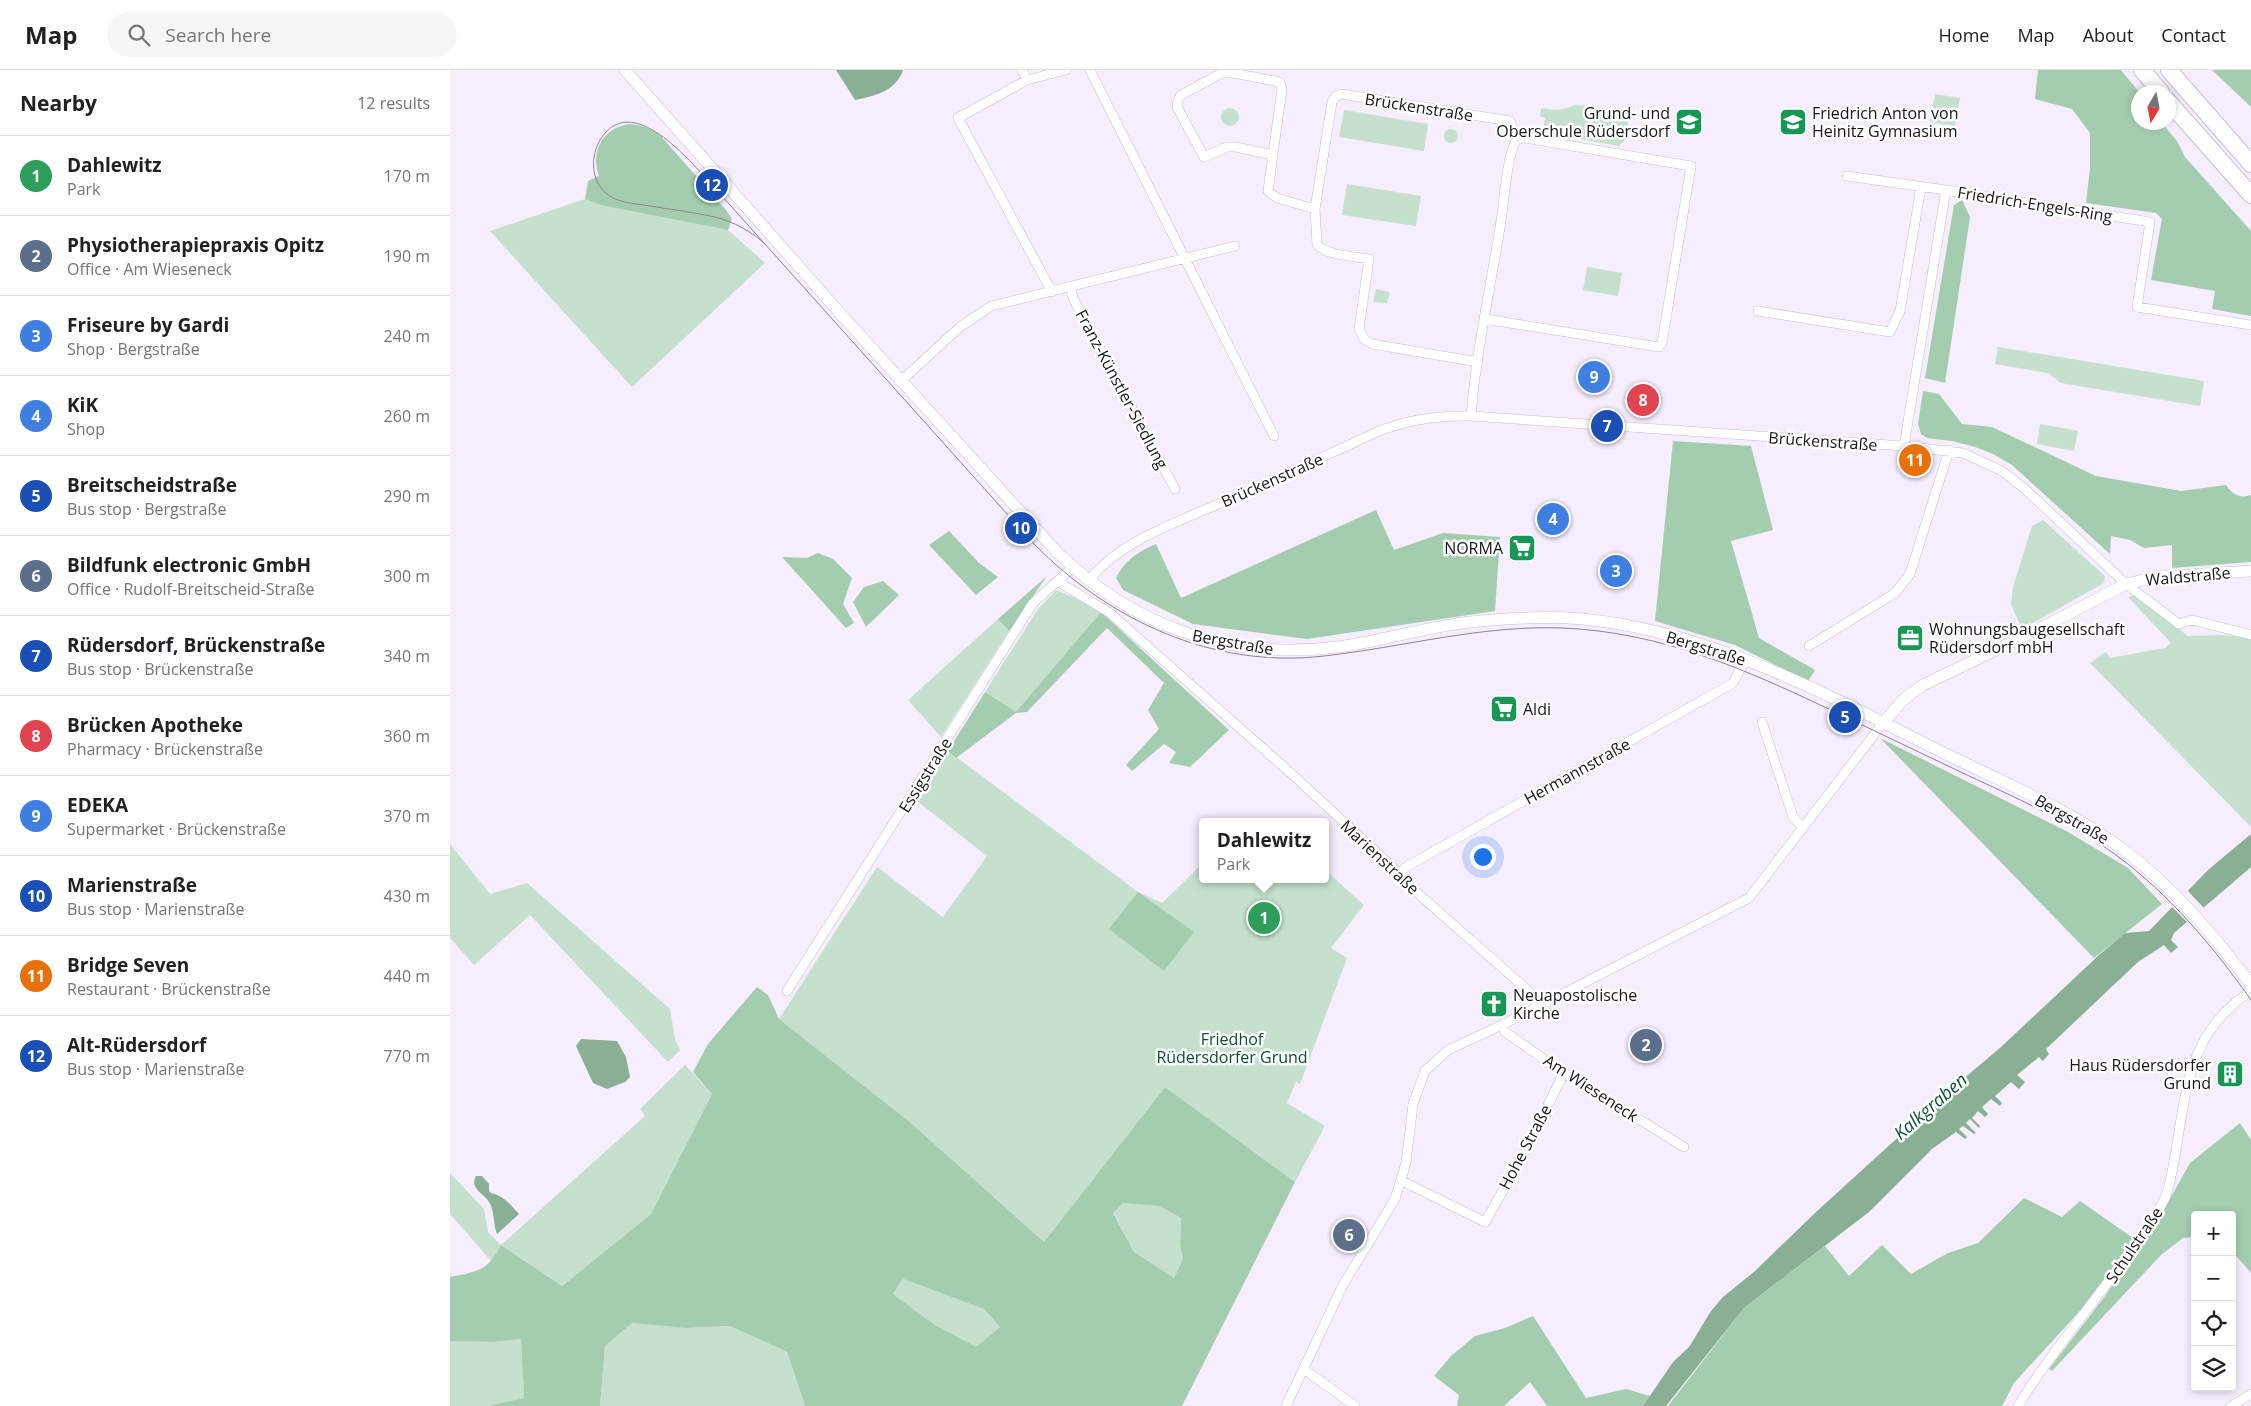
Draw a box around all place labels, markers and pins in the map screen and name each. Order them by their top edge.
place label: Grund- und Oberschule Rüdersdorf [1496,102,1672,142]
place label: Friedrich Anton von Heinitz Gymnasium [1812,102,1958,142]
school or university icon: Grund- und Oberschule Rüdersdorf [1674,107,1704,137]
school or university icon: Friedrich Anton von Heinitz Gymnasium [1778,107,1808,137]
pin: 12 [696,166,728,204]
pin: 9 [1578,358,1610,396]
pin: 8 [1627,381,1659,419]
pin: 7 [1591,407,1623,445]
pin: 11 [1899,441,1931,479]
pin: 4 [1537,500,1569,538]
pin: 10 [1005,509,1037,547]
supermarket icon: NORMA [1507,533,1537,563]
place label: NORMA [1444,537,1504,559]
pin: 3 [1600,552,1632,590]
place label: Wohnungsbaugesellschaft Rüdersdorf mbH [1929,618,2125,658]
office icon: Wohnungsbaugesellschaft Rüdersdorf mbH [1895,623,1925,653]
supermarket icon: Aldi [1489,694,1519,724]
place label: Aldi [1523,698,1551,720]
pin: 5 [1829,698,1861,736]
pin: 1 [1248,899,1280,937]
place label: Neuapostolische Kirche [1513,984,1637,1024]
church icon: Neuapostolische Kirche [1479,989,1509,1019]
pin: 2 [1630,1026,1662,1064]
place label: Haus Rüdersdorfer Grund [2069,1054,2211,1094]
building icon: Haus Rüdersdorfer Grund [2215,1059,2245,1089]
pin: 6 [1333,1216,1365,1254]

